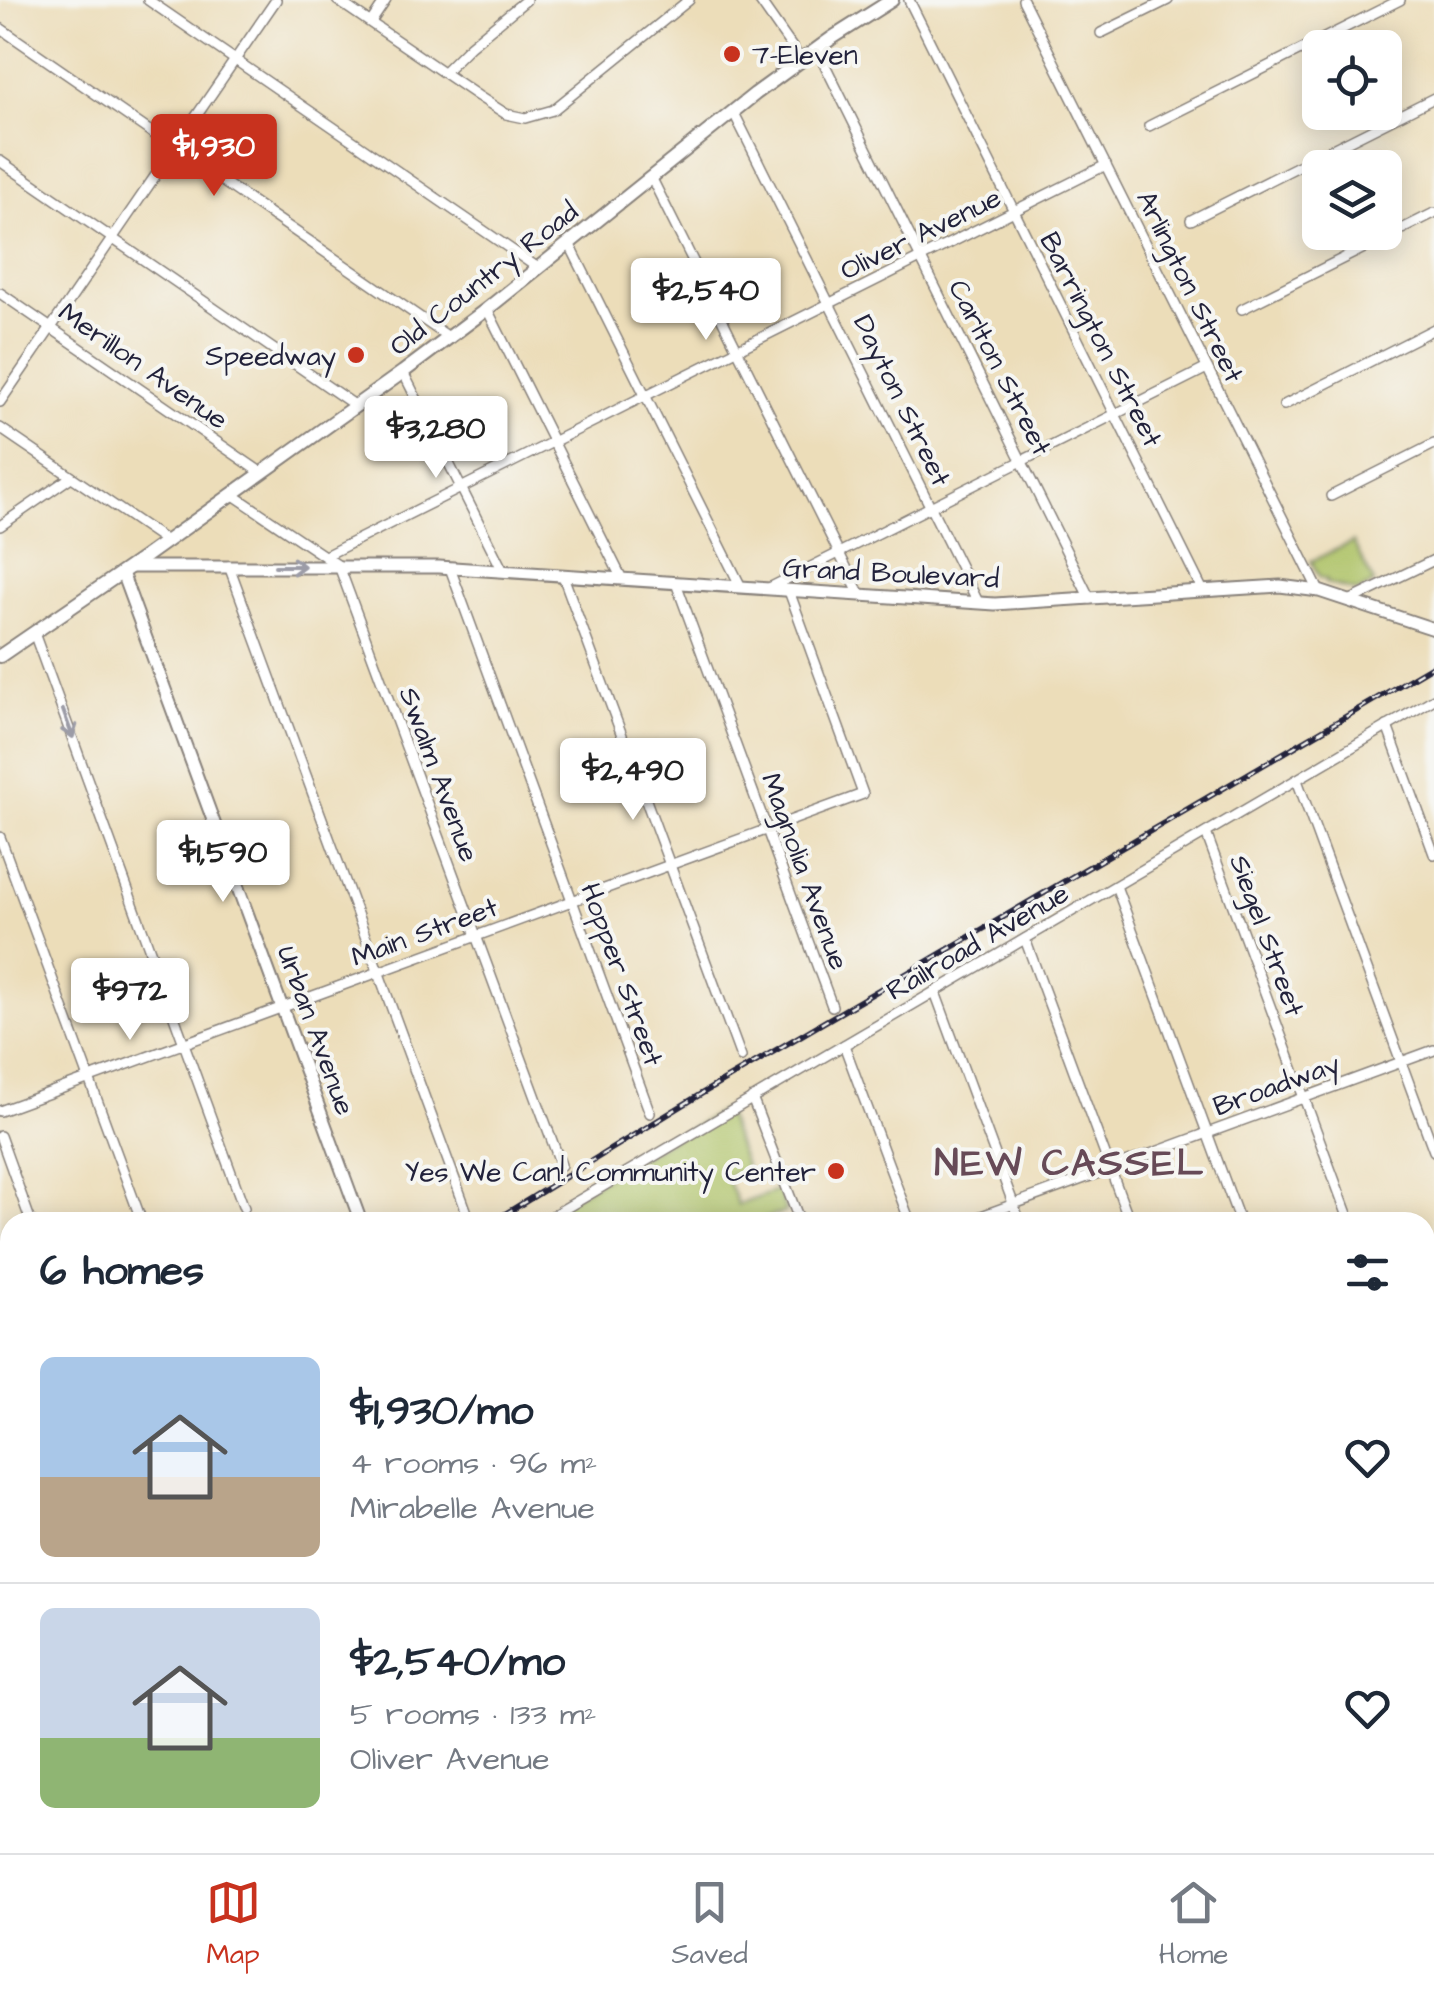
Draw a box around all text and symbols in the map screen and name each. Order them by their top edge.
map controls [1302,30,1402,250]
button: locate [1302,30,1402,130]
place label: 7-Eleven [752,36,858,75]
marker: 7-Eleven [721,43,743,65]
pin: $1,930 [133,114,295,199]
text: $1,930 [173,124,255,169]
button: layers [1302,150,1402,250]
street label: Oliver Avenue [834,179,1008,290]
street label: Arlington Street [1125,184,1253,390]
street label: Old Country Road [381,193,588,367]
street label: Barrington Street [1029,226,1172,455]
pin: $2,540 [625,258,787,343]
text: $2,540 [653,268,759,313]
street label: Carlton Street [939,273,1061,463]
street label: Merillon Avenue [51,293,236,439]
street label: Dayton Street [841,308,960,494]
place label: Speedway [206,337,336,378]
marker: Speedway [345,344,367,366]
pin: $3,280 [355,396,517,481]
text: $3,280 [386,406,486,451]
street label: Grand Boulevard [782,548,1000,599]
one-way arrow [274,556,306,576]
street label: Swalm Avenue [389,682,488,867]
one-way arrow [60,708,78,739]
pin: $2,490 [552,738,714,823]
text: $2,490 [582,748,684,793]
street label: Magnolia Avenue [750,768,858,976]
pin: $1,590 [142,820,304,905]
text: $1,590 [179,830,267,875]
street label: Siegel Street [1218,849,1314,1023]
street label: Railroad Avenue [879,874,1076,1010]
street label: Hopper Street [570,878,673,1072]
street label: Main Street [346,888,504,977]
street label: Urban Avenue [267,941,364,1120]
pin: $972 [71,958,189,1043]
text: $972 [93,968,167,1013]
street label: Broadway [1208,1045,1346,1128]
district label: NEW CASSEL [934,1138,1206,1190]
place label: Yes We Can! Community Center [404,1153,816,1194]
marker: Yes We Can! Community Center [825,1160,847,1182]
text: 6 homes [40,1243,204,1301]
icon: filters [1340,1245,1395,1300]
text: $1,930/mo [350,1383,533,1441]
icon: home [120,1397,240,1517]
icon: heart [1340,1430,1395,1485]
text: 4 rooms · 96 m² [350,1441,597,1486]
text: Mirabelle Avenue [350,1486,595,1531]
text: $2,540/mo [350,1634,565,1692]
icon: home [120,1648,240,1768]
icon: heart [1340,1681,1395,1736]
text: 5 rooms · 133 m² [350,1692,597,1737]
text: Oliver Avenue [350,1737,550,1782]
tab: Map [206,1875,261,1974]
tab: Saved [672,1875,748,1974]
tab: Home [1159,1875,1228,1974]

